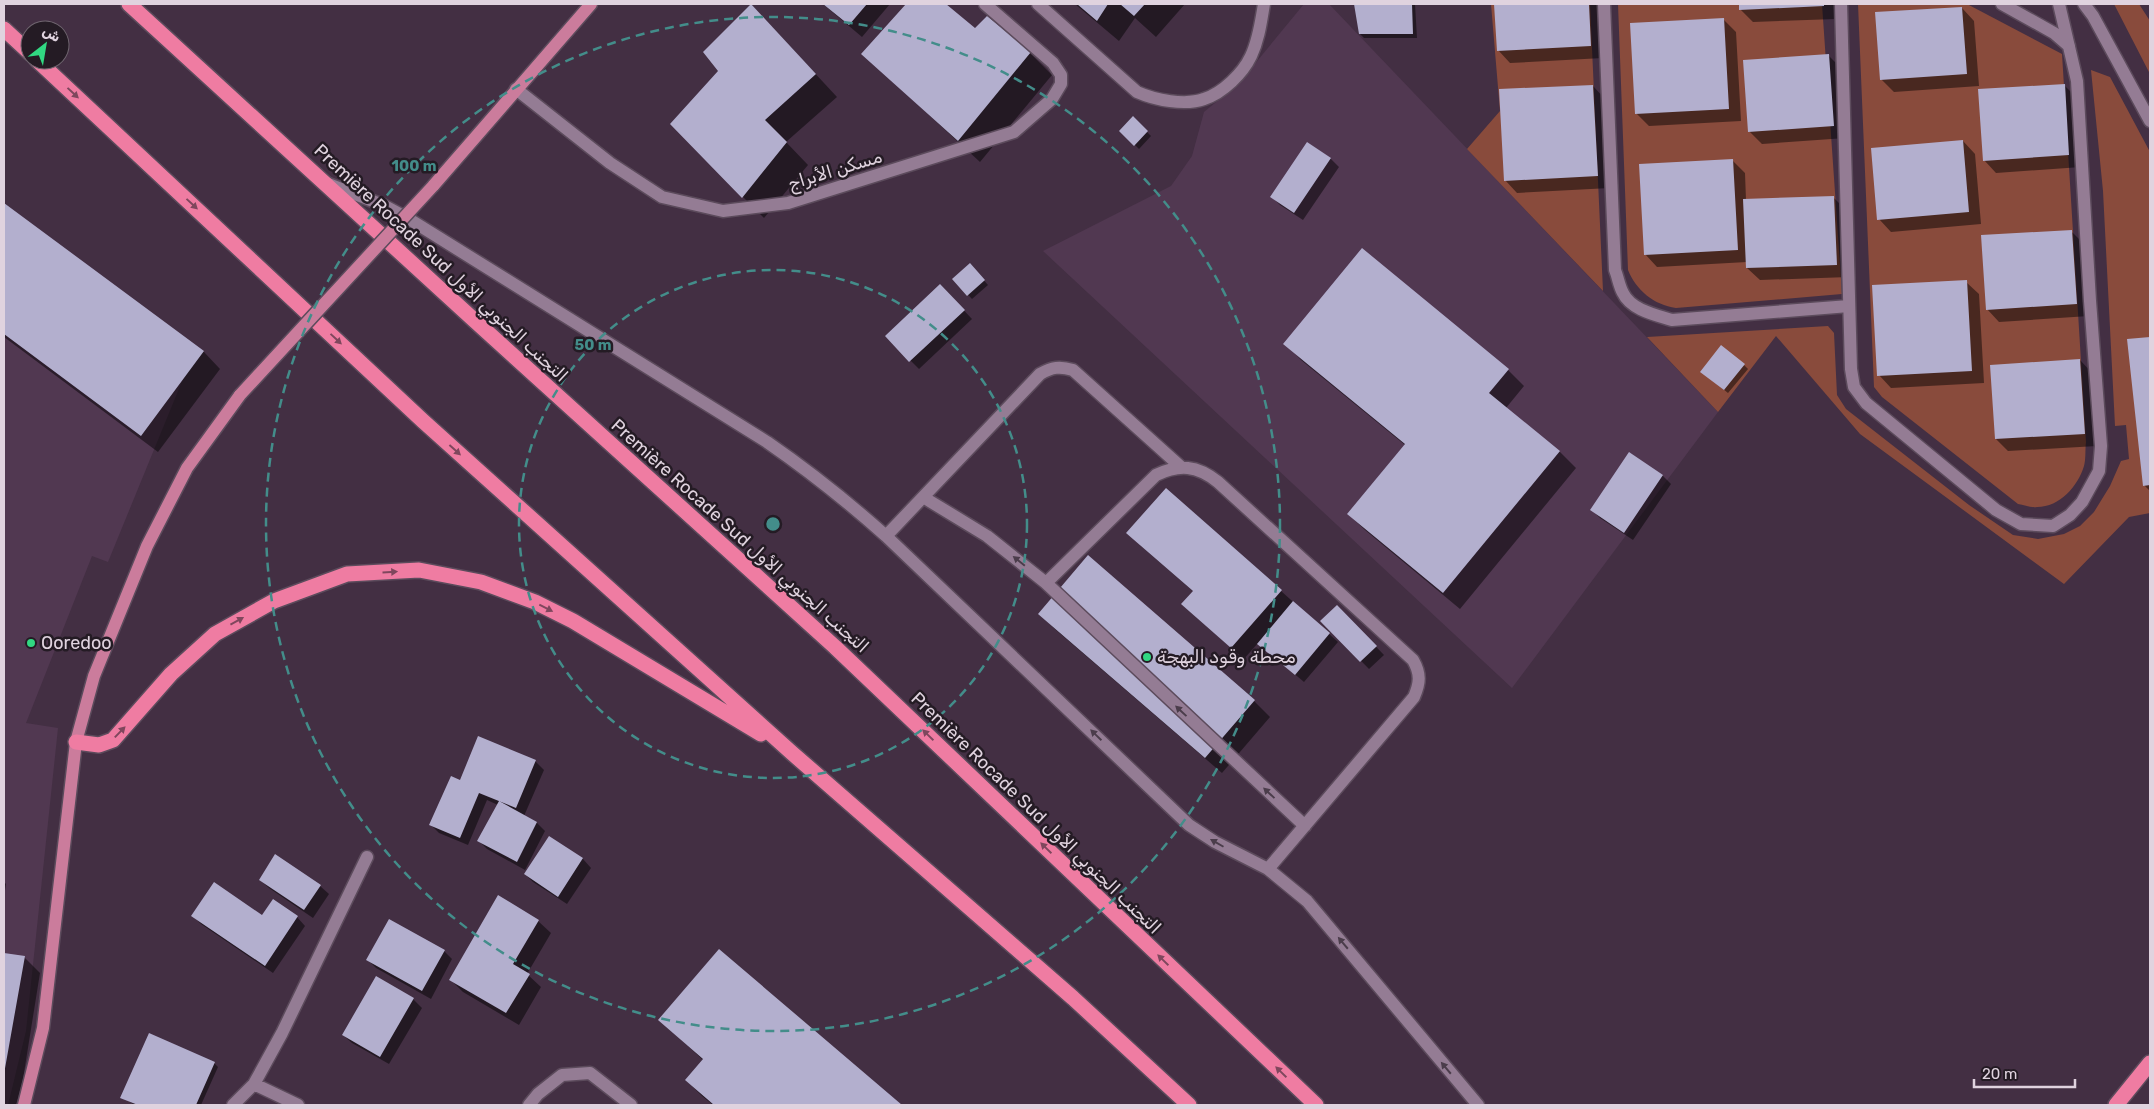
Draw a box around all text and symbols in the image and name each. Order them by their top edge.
north arrow [20,20,70,70]
text: ش [39,22,64,46]
one-way arrow [66,87,78,99]
street label: Première Rocade Sud التجنب الجنوبي الأول [308,139,572,388]
street label: مسكن الأبراج [785,145,885,196]
text: 100 m [392,157,436,175]
one-way arrow [185,198,197,210]
one-way arrow [329,333,341,345]
text: 50 m [575,336,611,354]
street label: Première Rocade Sud التجنب الجنوبي الأول [605,414,873,659]
one-way arrow [448,444,460,456]
centre of rings [764,515,782,533]
one-way arrow [1013,555,1026,566]
one-way arrow [382,567,398,575]
one-way arrow [539,604,553,612]
one-way arrow [231,617,244,626]
place label: Ooredoo [41,632,112,654]
marker: Ooredoo [25,637,37,649]
place label: محطة وقود البهجة [1157,646,1296,668]
marker: محطة وقود البهجة [1141,651,1153,663]
street label: Première Rocade Sud التجنب الجنوبي الأول [905,687,1166,940]
one-way arrow [1175,705,1188,716]
one-way arrow [114,727,126,739]
one-way arrow [1090,729,1102,741]
one-way arrow [922,730,934,742]
one-way arrow [1263,787,1275,799]
one-way arrow [1210,839,1225,847]
one-way arrow [1040,842,1052,854]
one-way arrow [1337,936,1348,949]
one-way arrow [1158,954,1170,966]
scale bar [1974,1056,2075,1088]
one-way arrow [1441,1061,1452,1074]
text: 20 m [1982,1065,2017,1083]
one-way arrow [1275,1066,1287,1078]

